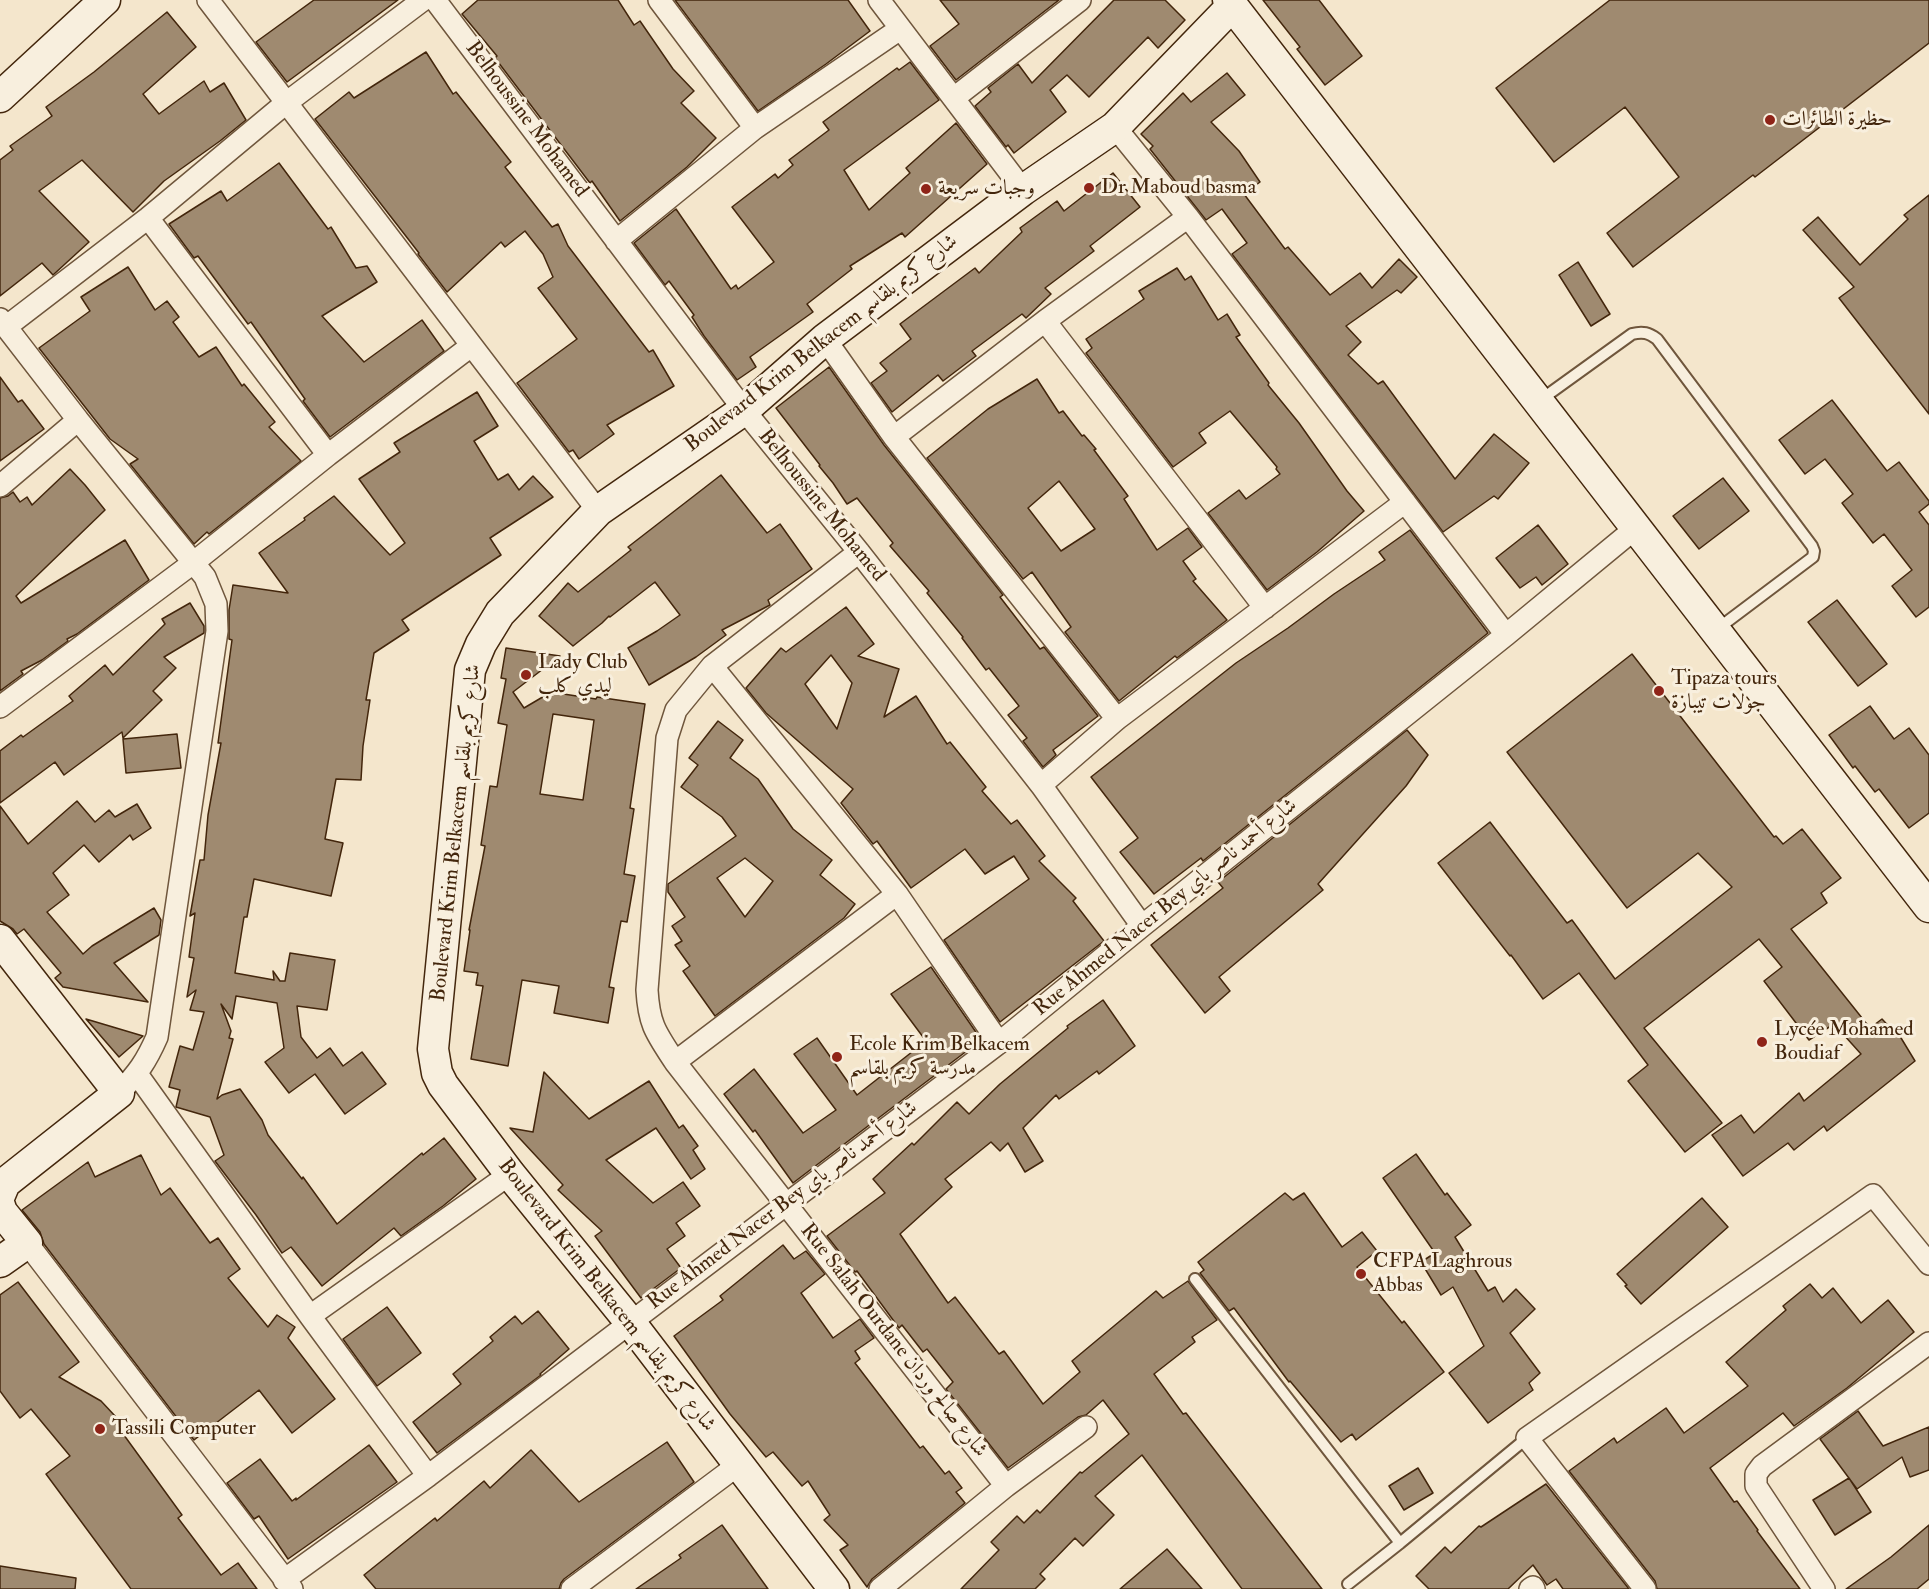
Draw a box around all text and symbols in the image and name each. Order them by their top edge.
street label: Belhoussine Mohamed [459,37,593,203]
place label: حظيرة الطائرات [1782,107,1892,133]
marker: حظيرة الطائرات [1763,113,1777,127]
place label: Dr Maboud basma [1101,175,1256,201]
place label: وجبات سريعة [938,176,1035,202]
marker: Dr Maboud basma [1082,181,1096,195]
marker: وجبات سريعة [919,182,933,196]
street label: Boulevard Krim Belkacem شارع كريم بلقاسم [681,230,963,458]
street label: Belhoussine Mohamed [752,425,890,587]
place label: Lady Club ليدي كلب [538,650,628,700]
street label: Boulevard Krim Belkacem شارع كريم بلقاسم [427,663,487,1003]
place label: Tipaza tours جولات تيبازة [1671,666,1777,716]
marker: Lady Club ليدي كلب [519,668,533,682]
marker: Tipaza tours جولات تيبازة [1652,684,1666,698]
street label: Rue Ahmed Nacer Bey شارع أحمد ناصر باي [1029,794,1303,1022]
place label: Lycée Mohamed Boudiaf [1774,1017,1914,1067]
place label: Ecole Krim Belkacem مدرسة كريم بلقاسم [849,1032,1030,1082]
marker: Lycée Mohamed Boudiaf [1755,1035,1769,1049]
marker: Ecole Krim Belkacem مدرسة كريم بلقاسم [830,1050,844,1064]
street label: Rue Ahmed Nacer Bey شارع أحمد ناصر باي [643,1096,923,1316]
street label: Boulevard Krim Belkacem شارع كريم بلقاسم [492,1155,720,1437]
street label: Rue Salah Ourdane شارع صالح وردان [794,1219,992,1463]
place label: CFPA Laghrous Abbas [1373,1249,1512,1299]
marker: CFPA Laghrous Abbas [1354,1267,1368,1281]
place label: Tassili Computer [112,1416,256,1442]
marker: Tassili Computer [93,1422,107,1436]

